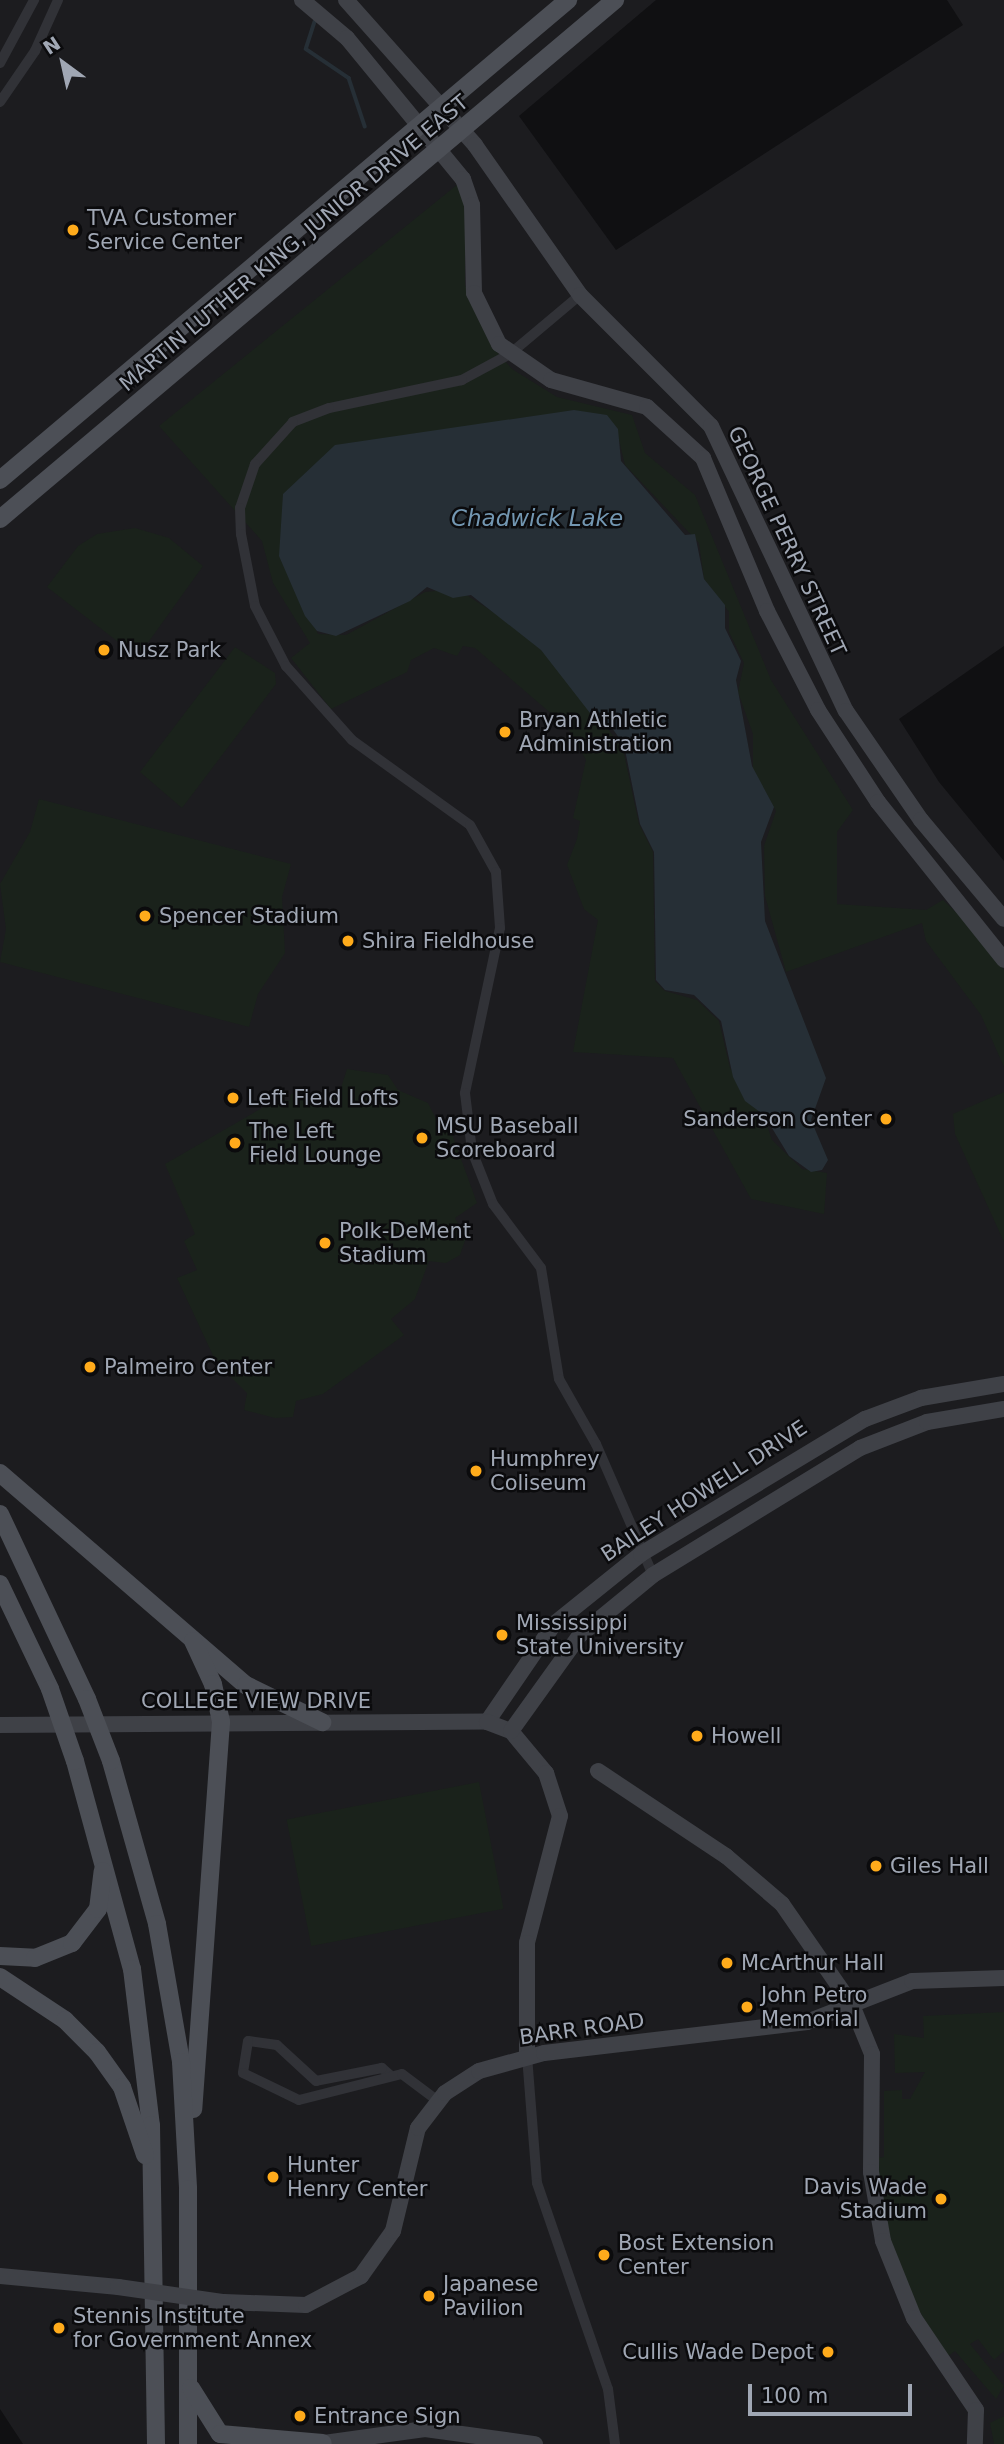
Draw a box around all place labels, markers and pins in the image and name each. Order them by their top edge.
place label: TVA Customer Service Center [87,205,242,255]
marker: TVA Customer Service Center [65,222,81,238]
place label: Nusz Park [118,637,221,663]
marker: Nusz Park [96,642,112,658]
place label: Bryan Athletic Administration [519,707,673,757]
marker: Bryan Athletic Administration [497,724,513,740]
place label: Spencer Stadium [159,903,339,929]
marker: Spencer Stadium [137,908,153,924]
place label: Shira Fieldhouse [362,928,534,954]
marker: Shira Fieldhouse [340,933,356,949]
place label: Left Field Lofts [247,1085,399,1111]
marker: Left Field Lofts [225,1090,241,1106]
place label: Sanderson Center [683,1106,872,1132]
marker: Sanderson Center [878,1111,894,1127]
place label: MSU Baseball Scoreboard [436,1113,578,1163]
place label: The Left Field Lounge [249,1118,381,1168]
marker: MSU Baseball Scoreboard [414,1130,430,1146]
marker: The Left Field Lounge [227,1135,243,1151]
place label: Polk-DeMent Stadium [339,1218,471,1268]
marker: Polk-DeMent Stadium [317,1235,333,1251]
place label: Palmeiro Center [104,1354,272,1380]
marker: Palmeiro Center [82,1359,98,1375]
place label: Humphrey Coliseum [490,1446,600,1496]
marker: Humphrey Coliseum [468,1463,484,1479]
place label: Mississippi State University [516,1610,684,1660]
marker: Mississippi State University [494,1627,510,1643]
place label: Howell [711,1723,781,1749]
marker: Howell [689,1728,705,1744]
place label: Giles Hall [890,1853,989,1879]
marker: Giles Hall [868,1858,884,1874]
place label: McArthur Hall [741,1950,884,1976]
marker: McArthur Hall [719,1955,735,1971]
place label: John Petro Memorial [761,1982,867,2032]
marker: John Petro Memorial [739,1999,755,2015]
place label: Hunter Henry Center [287,2152,427,2202]
marker: Hunter Henry Center [265,2169,281,2185]
place label: Davis Wade Stadium [804,2174,927,2224]
marker: Davis Wade Stadium [933,2191,949,2207]
place label: Bost Extension Center [618,2230,774,2280]
marker: Bost Extension Center [596,2247,612,2263]
place label: Japanese Pavilion [443,2271,538,2321]
marker: Japanese Pavilion [421,2288,437,2304]
place label: Stennis Institute for Government Annex [73,2303,312,2353]
marker: Stennis Institute for Government Annex [51,2320,67,2336]
place label: Cullis Wade Depot [622,2339,814,2365]
marker: Cullis Wade Depot [820,2344,836,2360]
place label: Entrance Sign [314,2403,461,2429]
marker: Entrance Sign [292,2408,308,2424]

